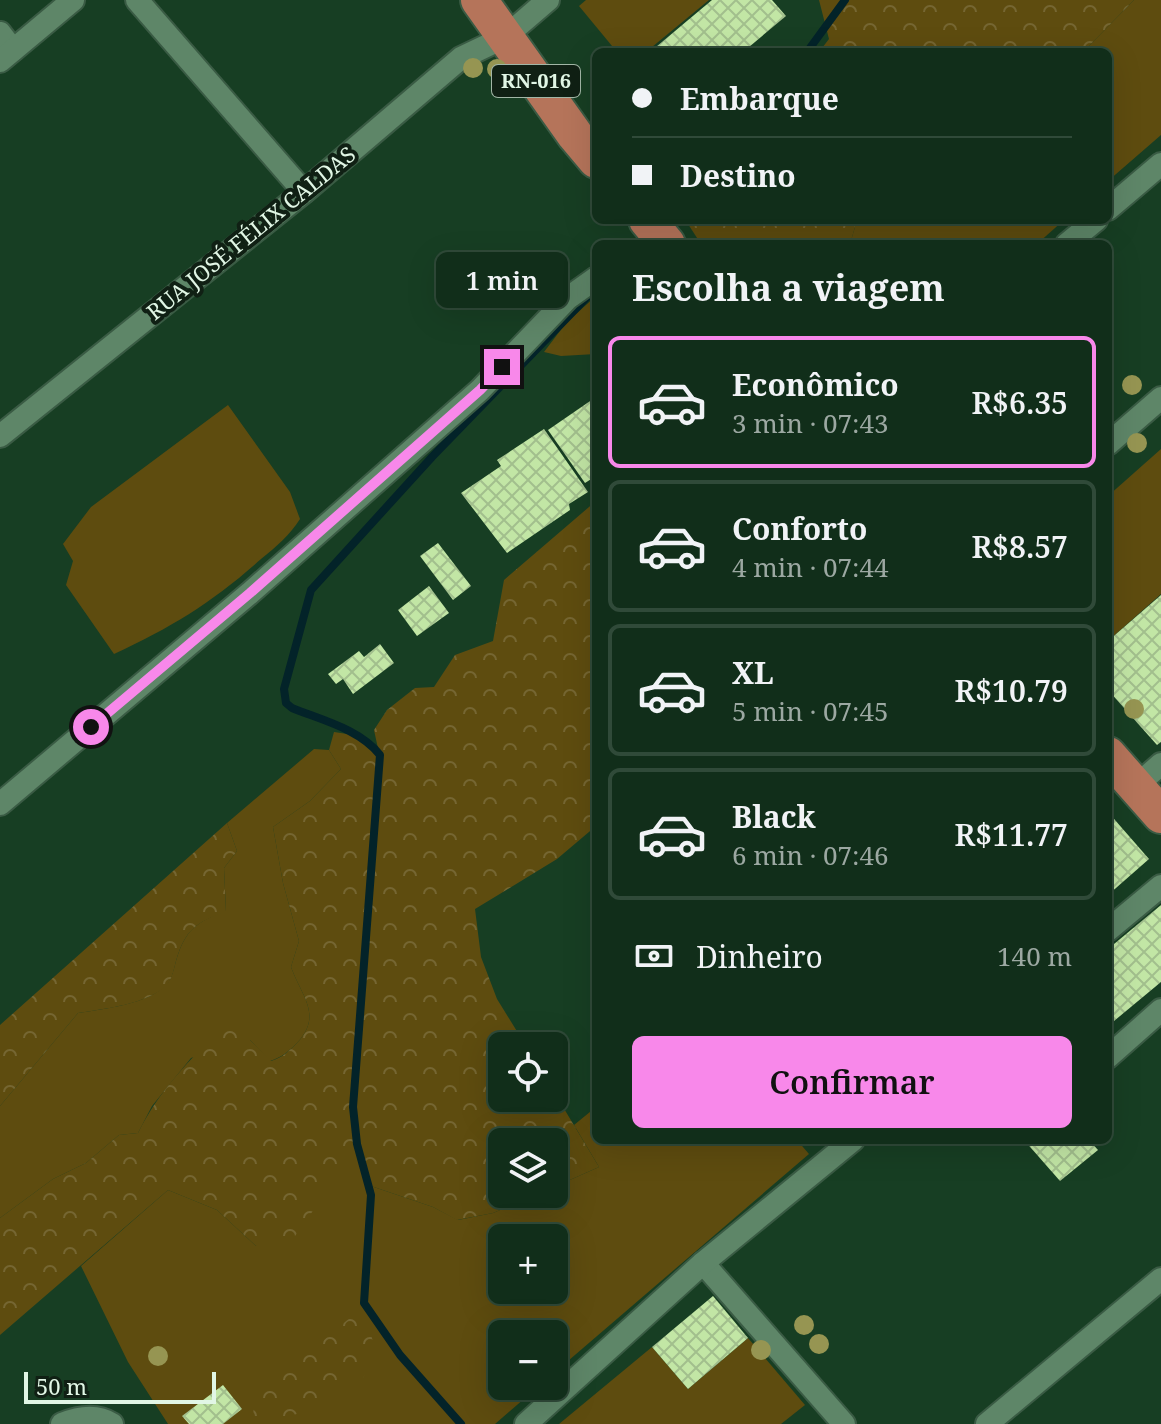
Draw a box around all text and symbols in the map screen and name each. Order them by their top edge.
road number: RN-016 [492,65,580,97]
text: Embarque [680,78,839,119]
street label: RUA JOSÉ FÉLIX CALDAS [140,138,361,326]
text: Destino [680,155,796,196]
callout: 1 min [436,251,568,307]
text: 1 min [466,262,538,298]
text: Escolha a viagem [632,263,945,312]
route end [484,349,520,385]
text: Econômico [732,364,899,405]
icon: car [636,366,708,438]
text: R$6.35 [971,382,1068,423]
text: 3 min · 07:43 [732,405,889,441]
text: Conforto [732,508,867,549]
icon: car [636,510,708,582]
text: R$8.57 [971,526,1068,567]
text: 4 min · 07:44 [732,549,889,585]
text: XL [732,652,774,693]
icon: car [636,654,708,726]
text: R$10.79 [955,670,1068,711]
text: 5 min · 07:45 [732,693,889,729]
route start [73,709,109,745]
text: Black [732,796,816,837]
icon: car [636,798,708,870]
text: R$11.77 [955,814,1068,855]
text: 6 min · 07:46 [732,837,889,873]
icon: cash [632,934,676,978]
text: Dinheiro [696,936,823,977]
text: 140 m [997,938,1072,974]
map controls [488,1032,568,1400]
button: locate [488,1032,568,1112]
button: Confirmar [632,1036,1072,1128]
button: layers [488,1128,568,1208]
button: + [488,1224,568,1304]
button: − [488,1320,568,1400]
scale bar [24,1368,216,1404]
text: 50 m [36,1371,87,1401]

